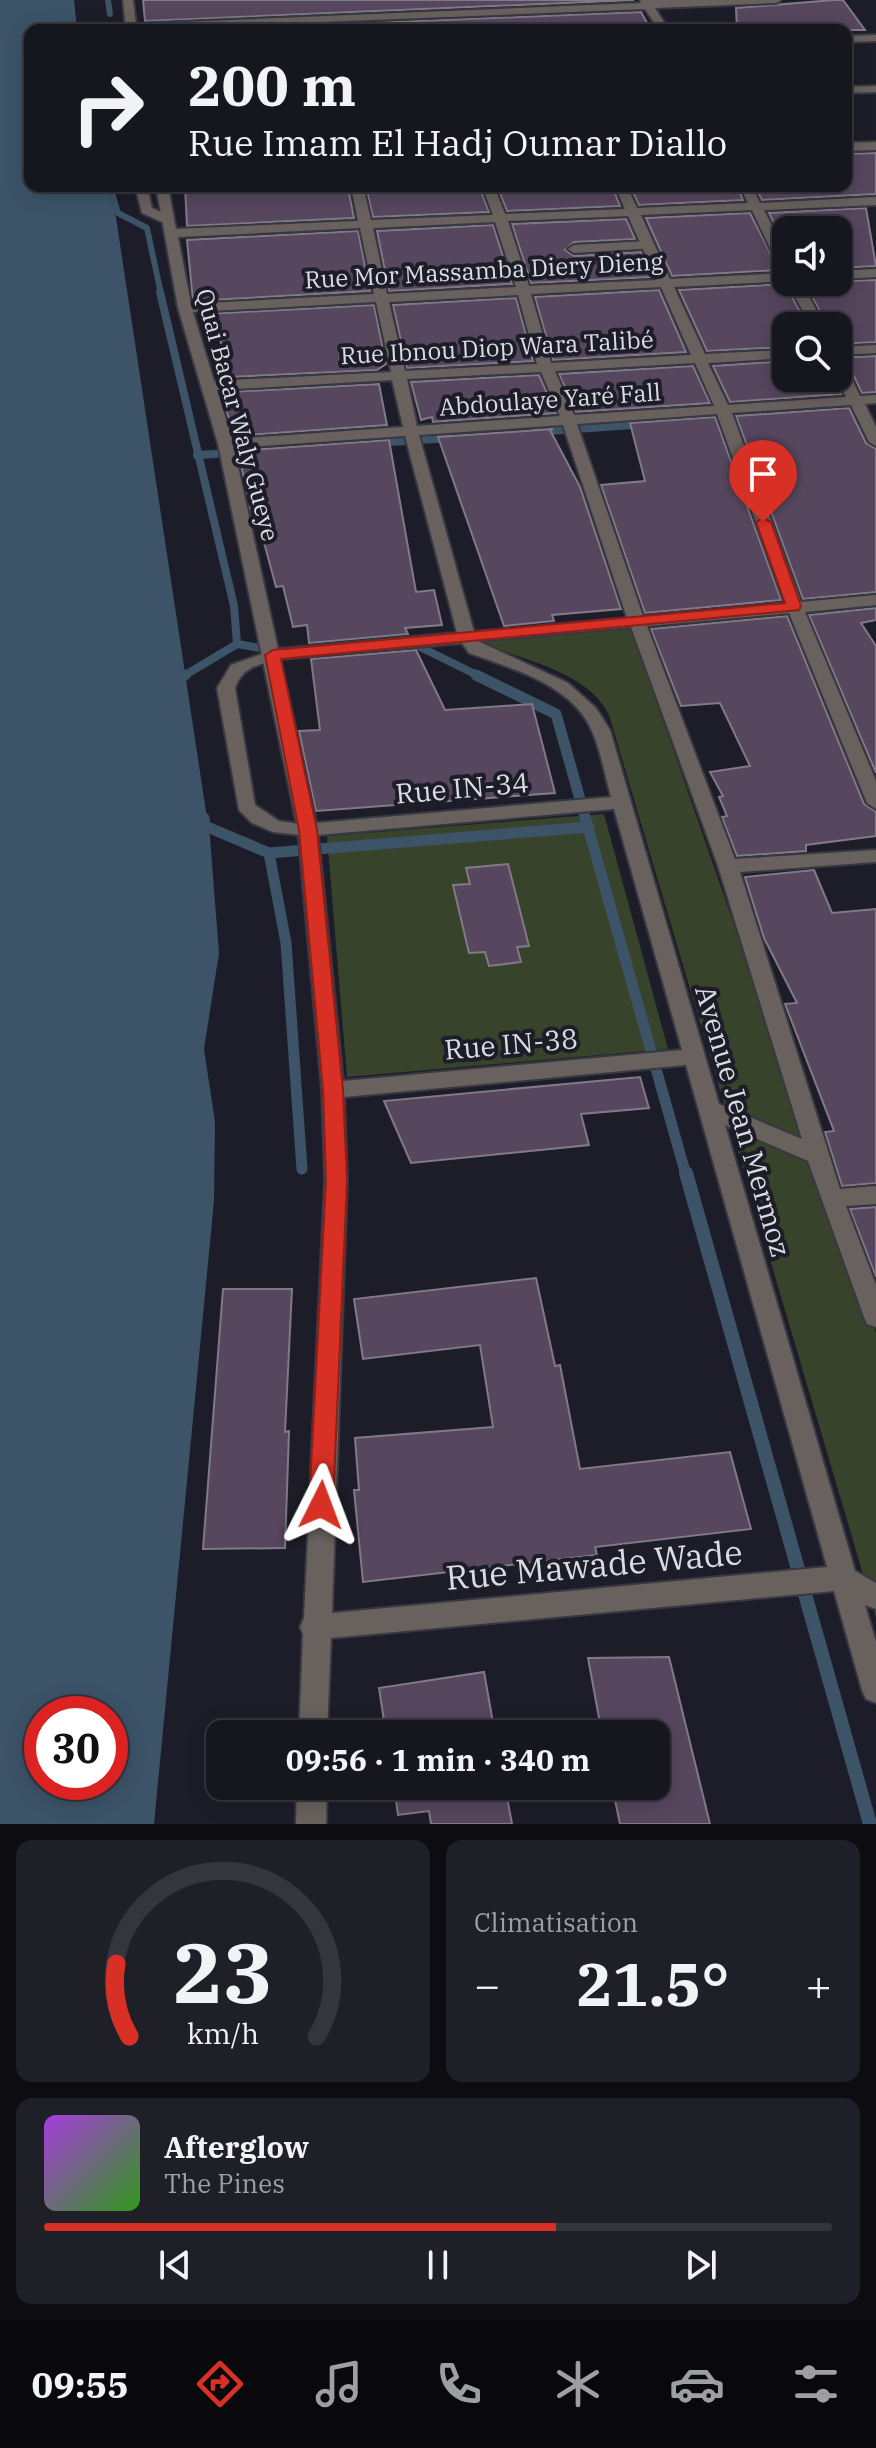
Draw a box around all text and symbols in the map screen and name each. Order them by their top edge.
text: 200 m [188,49,356,121]
icon: right [56,56,160,160]
text: Rue Imam El Hadj Oumar Diallo [188,119,727,166]
map controls [772,216,852,392]
button: sound [772,216,852,296]
street label: Rue Mor Massamba Diery Dieng [304,245,664,295]
street label: Quai Bacar Waly Gueye [189,285,287,544]
button: search [772,312,852,392]
street label: Rue Ibnou Diop Wara Talibé [339,323,654,371]
street label: Abdoulaye Yaré Fall [438,375,662,423]
pin [729,440,797,522]
icon: arrive [741,452,785,496]
street label: Rue IN-34 [394,763,530,812]
street label: Avenue Jean Mermoz [687,981,800,1261]
street label: Rue IN-38 [443,1019,579,1068]
position arrow [279,1463,363,1547]
street label: Rue Mawade Wade [444,1529,744,1599]
speed limit sign: 30 [24,1696,128,1800]
text: 09:56 · 1 min · 340 m [286,1740,590,1779]
text: Climatisation [474,1905,638,1939]
text: 23 [173,1918,273,2026]
text: 21.5° [576,1944,730,2023]
text: − [474,1956,500,2013]
text: + [806,1956,832,2013]
text: km/h [187,2015,259,2052]
text: Afterglow [164,2127,309,2166]
text: The Pines [164,2166,285,2200]
icon: previous [153,2243,197,2287]
icon: pause [416,2243,460,2287]
icon: next [679,2243,723,2287]
icon: directions [192,2356,248,2412]
icon: music [311,2356,367,2412]
icon: phone [431,2356,487,2412]
icon: climate [550,2356,606,2412]
icon: car [669,2356,725,2412]
icon: filters [788,2356,844,2412]
text: 09:55 [32,2361,129,2408]

